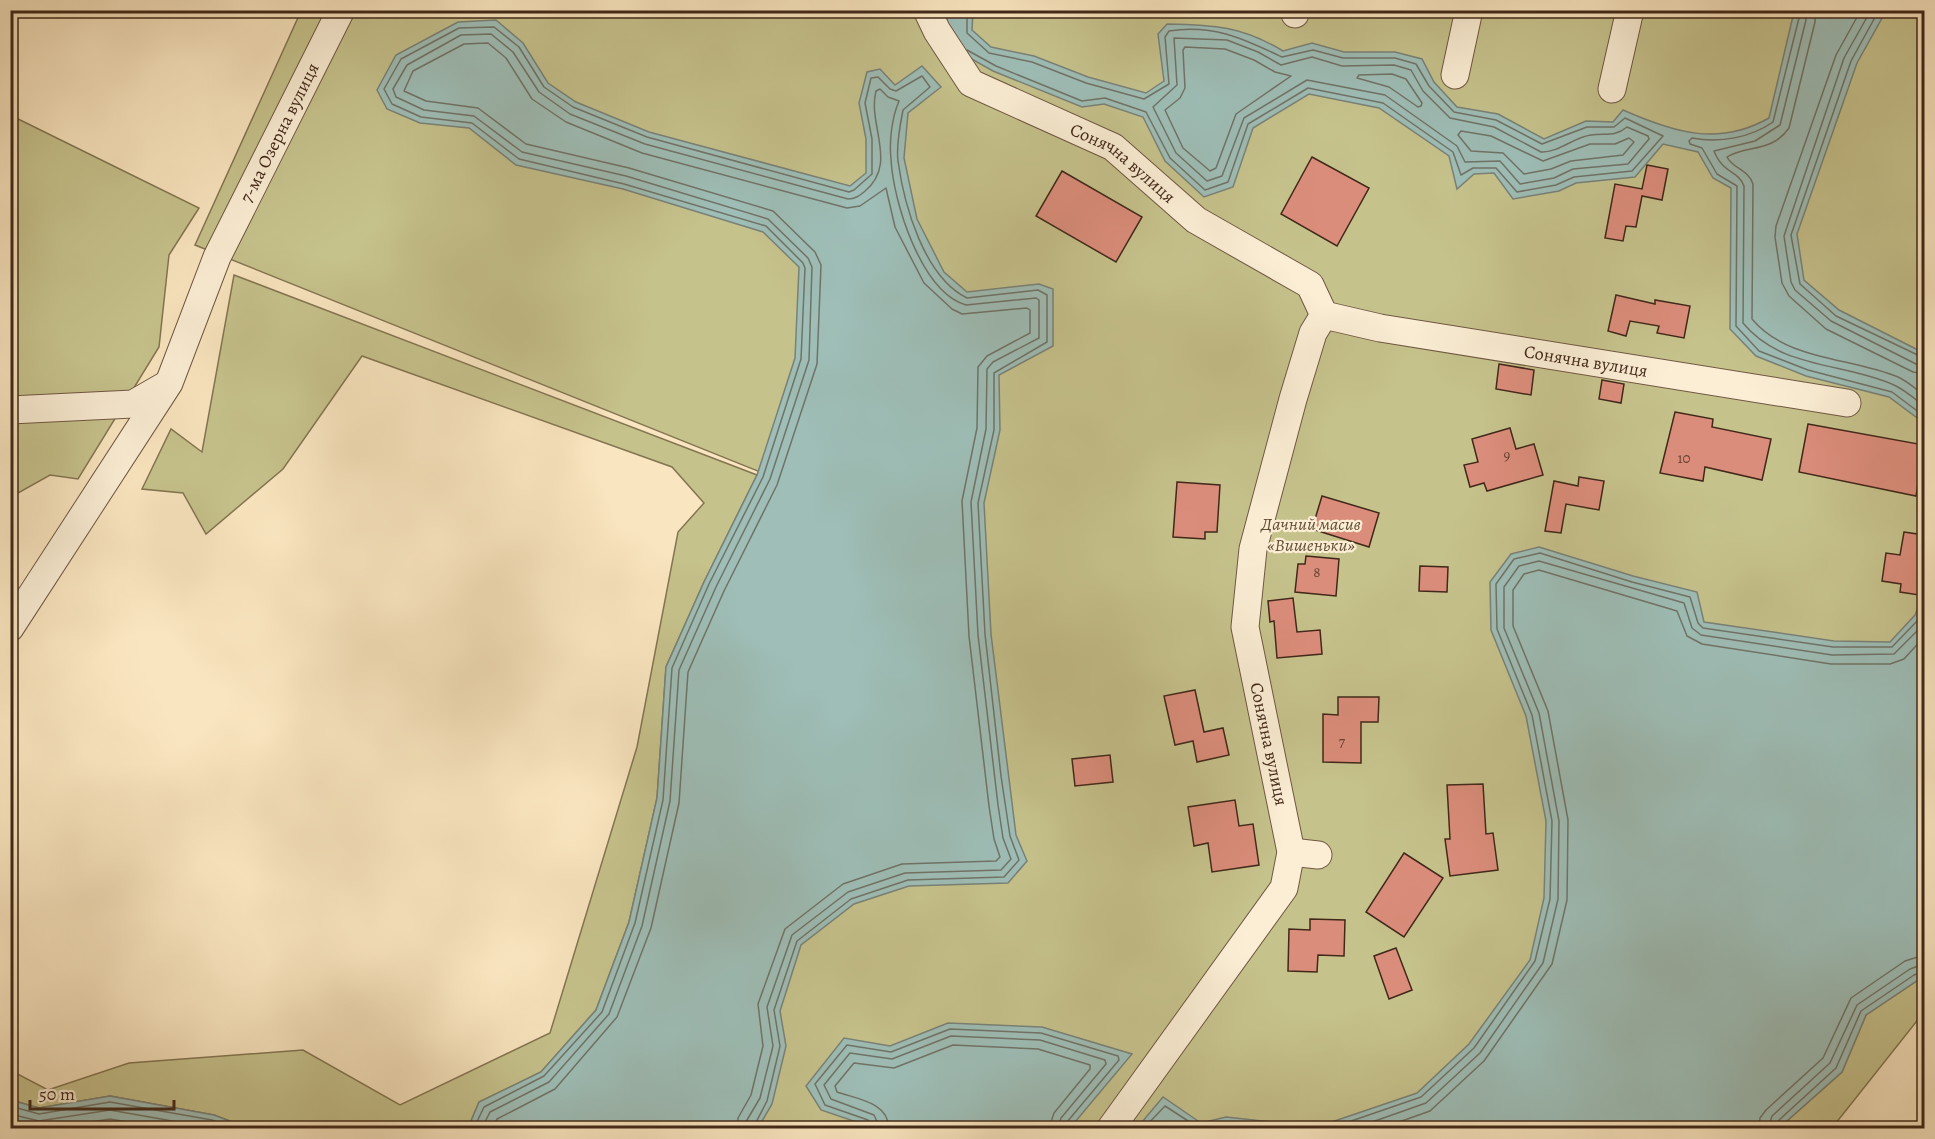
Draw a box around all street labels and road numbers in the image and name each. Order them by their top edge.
street label: 7-ма Озерна вулиця [234,59,325,207]
street label: Сонячна вулиця [1066,117,1181,208]
street label: Сонячна вулиця [1522,339,1650,383]
street label: Сонячна вулиця [1244,680,1294,808]

